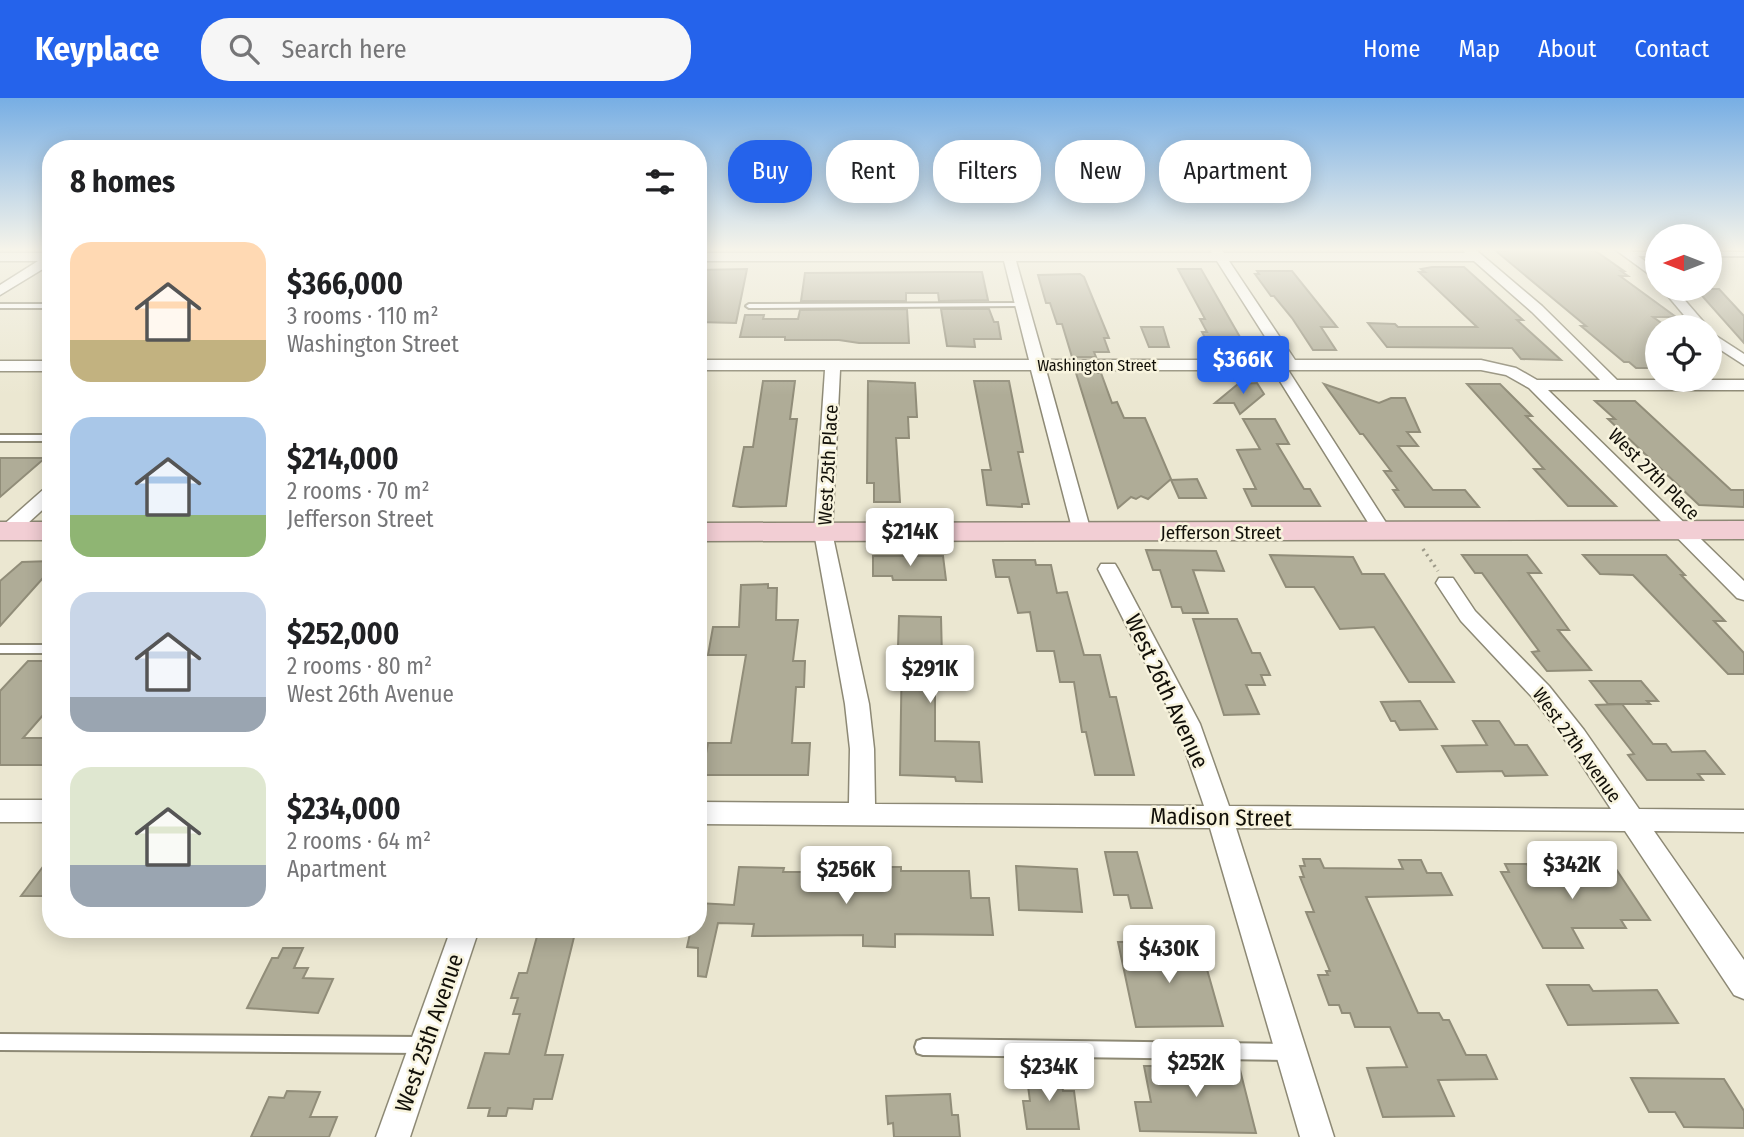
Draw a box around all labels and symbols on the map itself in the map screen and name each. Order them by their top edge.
north arrow [1645,224,1722,301]
pin: $366K [1194,336,1292,396]
street label: Washington Street [1037,356,1157,375]
street label: West 25th Place [813,404,843,526]
street label: West 27th Place [1603,423,1705,525]
pin: $214K [861,508,959,568]
street label: Jefferson Street [1160,521,1282,544]
street label: West 26th Avenue [1119,609,1215,773]
pin: $291K [881,646,979,705]
street label: West 27th Avenue [1528,683,1626,807]
street label: Madison Street [1150,802,1293,832]
pin: $342K [1523,842,1621,901]
pin: $256K [797,846,895,906]
pin: $430K [1120,926,1218,985]
street label: West 25th Avenue [389,950,469,1116]
pin: $252K [1147,1040,1245,1099]
pin: $234K [1000,1044,1098,1103]

